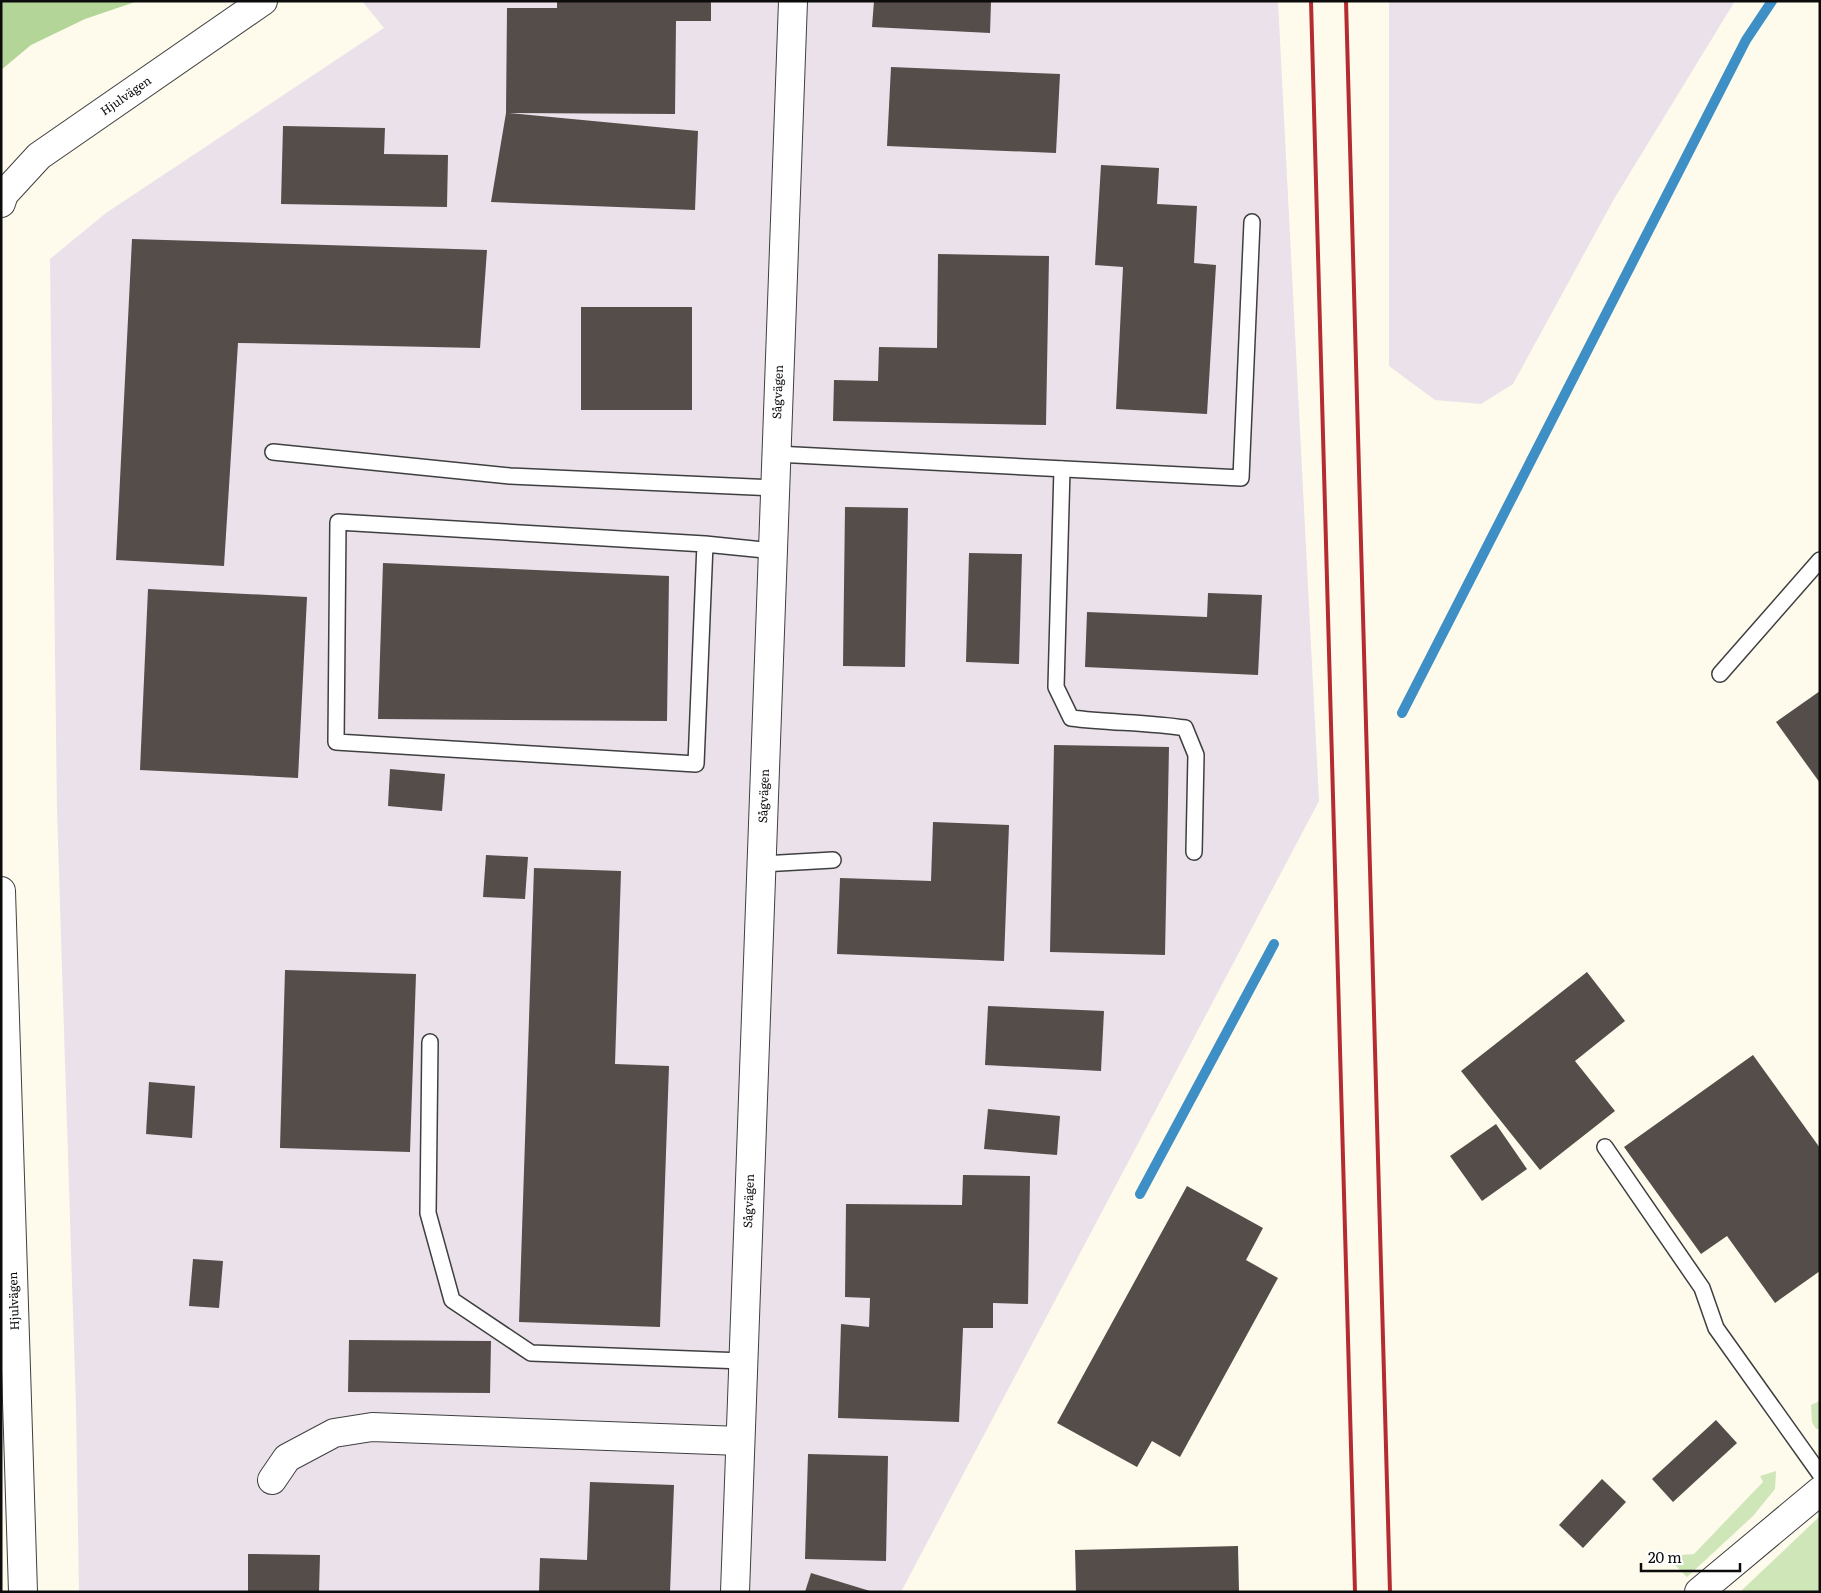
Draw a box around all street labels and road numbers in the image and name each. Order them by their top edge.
street label: Hjulvägen [96,71,155,119]
street label: Sågvägen [767,365,787,419]
street label: Sågvägen [753,769,773,823]
street label: Sågvägen [738,1174,758,1228]
street label: Hjulvägen [3,1271,23,1331]

